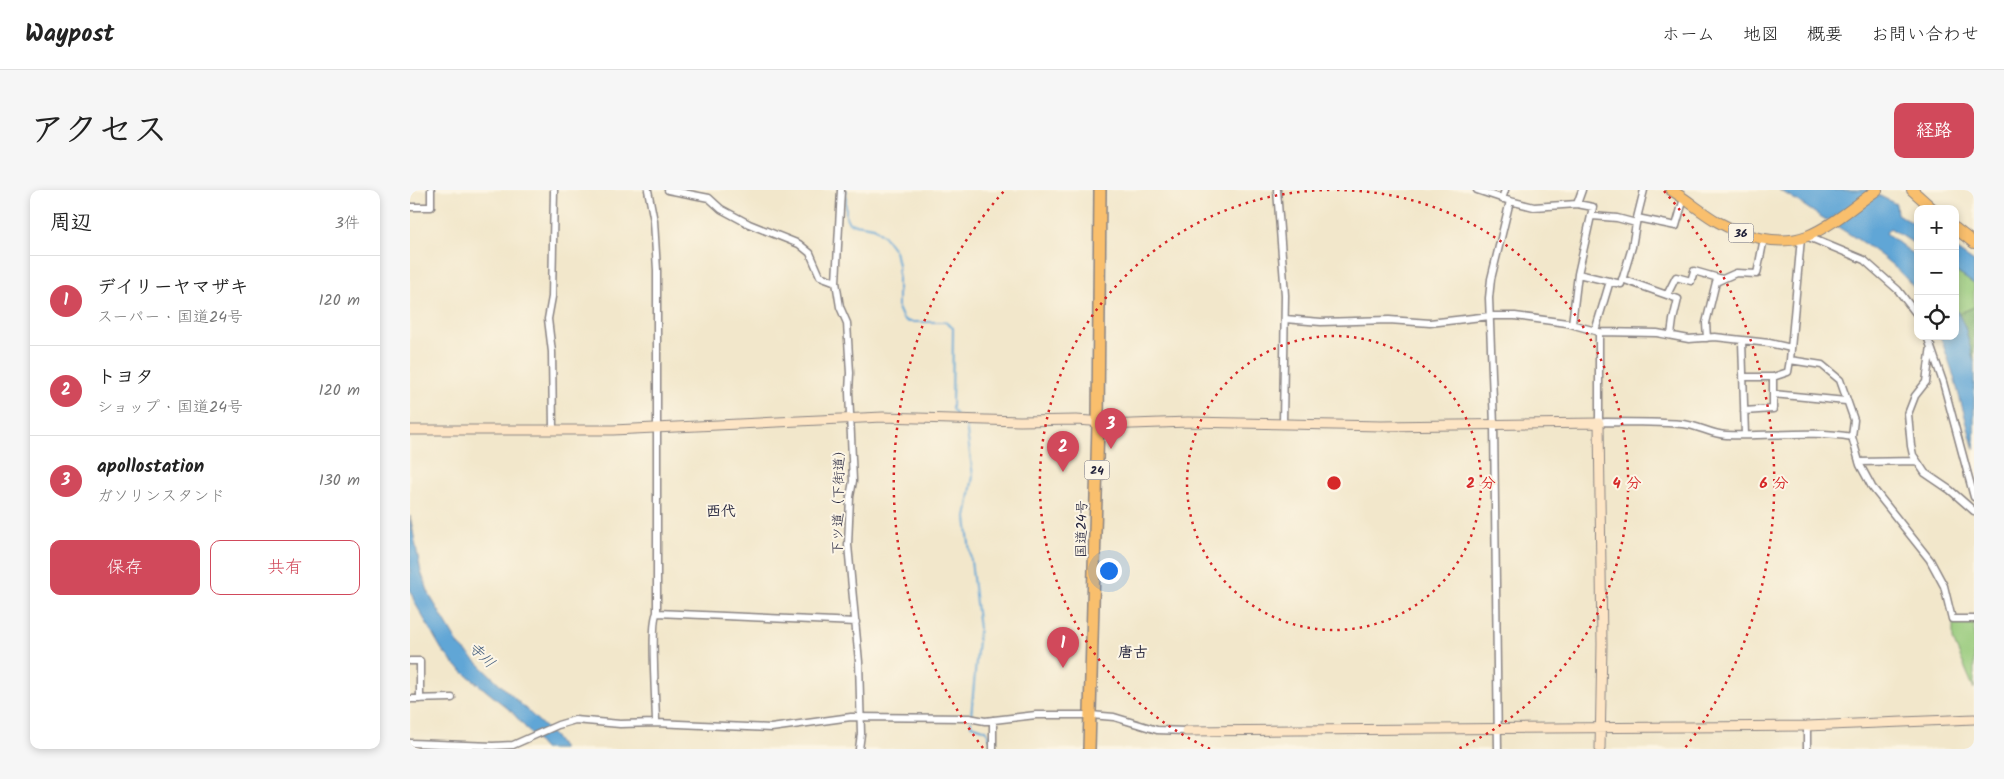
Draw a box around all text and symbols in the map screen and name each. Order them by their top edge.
text: Waypost [25,15,114,54]
text: ホーム [1662,21,1715,50]
text: 地図 [1743,21,1779,50]
text: 概要 [1807,21,1843,50]
text: お問い合わせ [1871,21,1979,50]
button: 経路 [1894,103,1974,158]
text: アクセス [30,104,168,160]
map controls [1914,205,1959,340]
button: + [1914,205,1959,250]
text: 周辺 [50,207,92,240]
text: 3件 [335,211,360,236]
road number: 36 [1728,224,1754,242]
button: − [1914,250,1959,295]
text: デイリーヤマザキ [97,273,249,303]
text: 1 [64,288,68,313]
text: 120 m [319,288,360,313]
button: locate [1914,295,1959,340]
text: スーパー · 国道24号 [97,305,243,330]
text: トヨタ [97,363,154,393]
text: 2 [61,378,71,403]
text: 120 m [319,378,360,403]
text: ショップ · 国道24号 [97,395,243,420]
pin: 3 [1095,408,1127,449]
pin: 2 [1047,431,1079,472]
street label: 下ツ道（下街道） [827,443,851,555]
text: apollostation [97,452,204,482]
road number: 24 [1084,460,1110,480]
text: 3 [62,468,70,493]
text: 130 m [319,468,360,493]
text: 2 分 [1466,472,1496,496]
text: 4 分 [1613,472,1641,496]
text: 6 分 [1760,472,1788,496]
centre of rings [1325,474,1343,492]
text: ガソリンスタンド [97,484,225,509]
district label: 西代 [706,500,736,524]
street label: 国道24号 [1070,500,1094,558]
button: 保存 [50,540,200,595]
button: 共有 [210,540,360,595]
your location [1096,558,1122,584]
pin: 1 [1047,627,1079,668]
water label: 寺川 [462,637,500,675]
district label: 唐古 [1118,641,1148,665]

